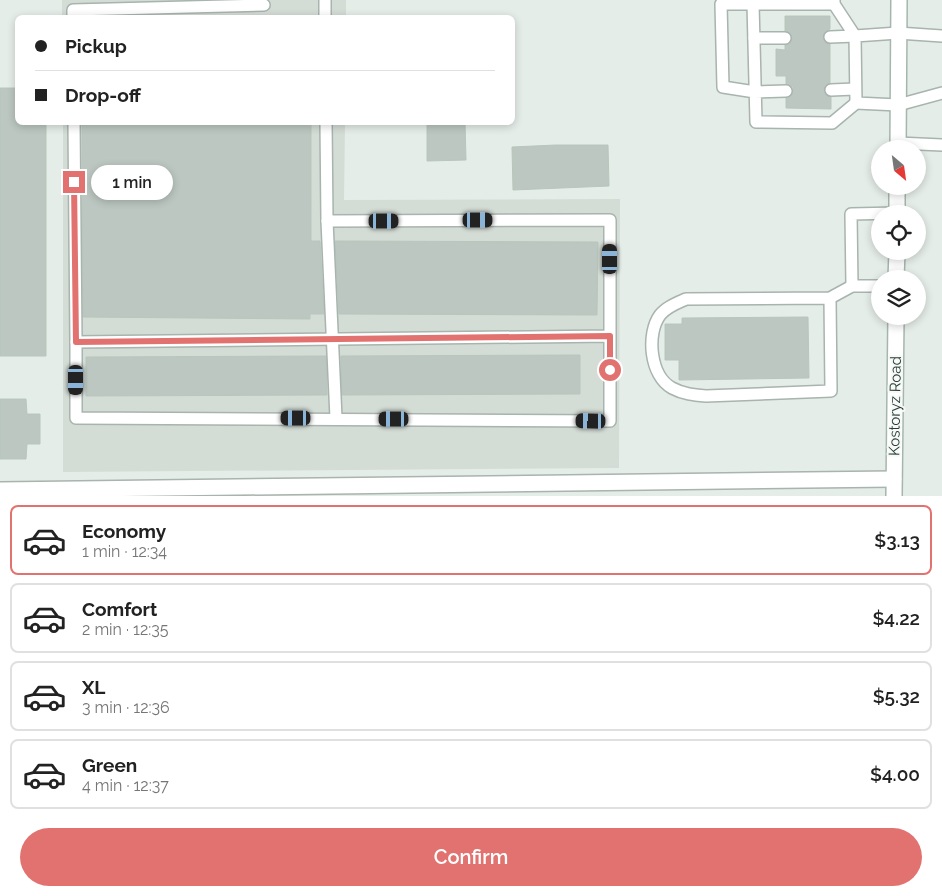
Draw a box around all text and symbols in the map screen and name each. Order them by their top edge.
text: Pickup [65,35,127,57]
text: Drop-off [65,84,141,106]
north arrow [871,140,926,195]
map controls [871,140,926,325]
callout: 1 min [92,164,174,200]
route end [63,171,85,193]
text: 1 min [112,173,152,192]
button: locate [871,205,926,260]
car [463,213,493,228]
car [369,214,399,229]
car [602,244,617,274]
button: layers [871,270,926,325]
street label: Kostoryz Road [885,356,905,456]
route start [599,359,621,381]
car [68,365,83,395]
car [281,411,311,426]
car [379,412,409,427]
car [575,413,606,429]
icon: car [22,518,67,563]
text: Economy [82,520,166,542]
text: $3.13 [874,529,920,551]
text: 1 min · 12:34 [82,542,167,561]
icon: car [22,596,67,641]
text: Comfort [82,598,157,620]
text: $4.22 [872,607,920,629]
text: 2 min · 12:35 [82,620,169,639]
icon: car [22,674,67,719]
text: XL [82,676,105,698]
text: $5.32 [873,685,920,707]
text: 3 min · 12:36 [82,698,170,717]
icon: car [22,752,67,797]
text: Green [82,754,137,776]
text: $4.00 [870,763,920,785]
text: 4 min · 12:37 [82,776,169,795]
button: Confirm [20,828,922,886]

